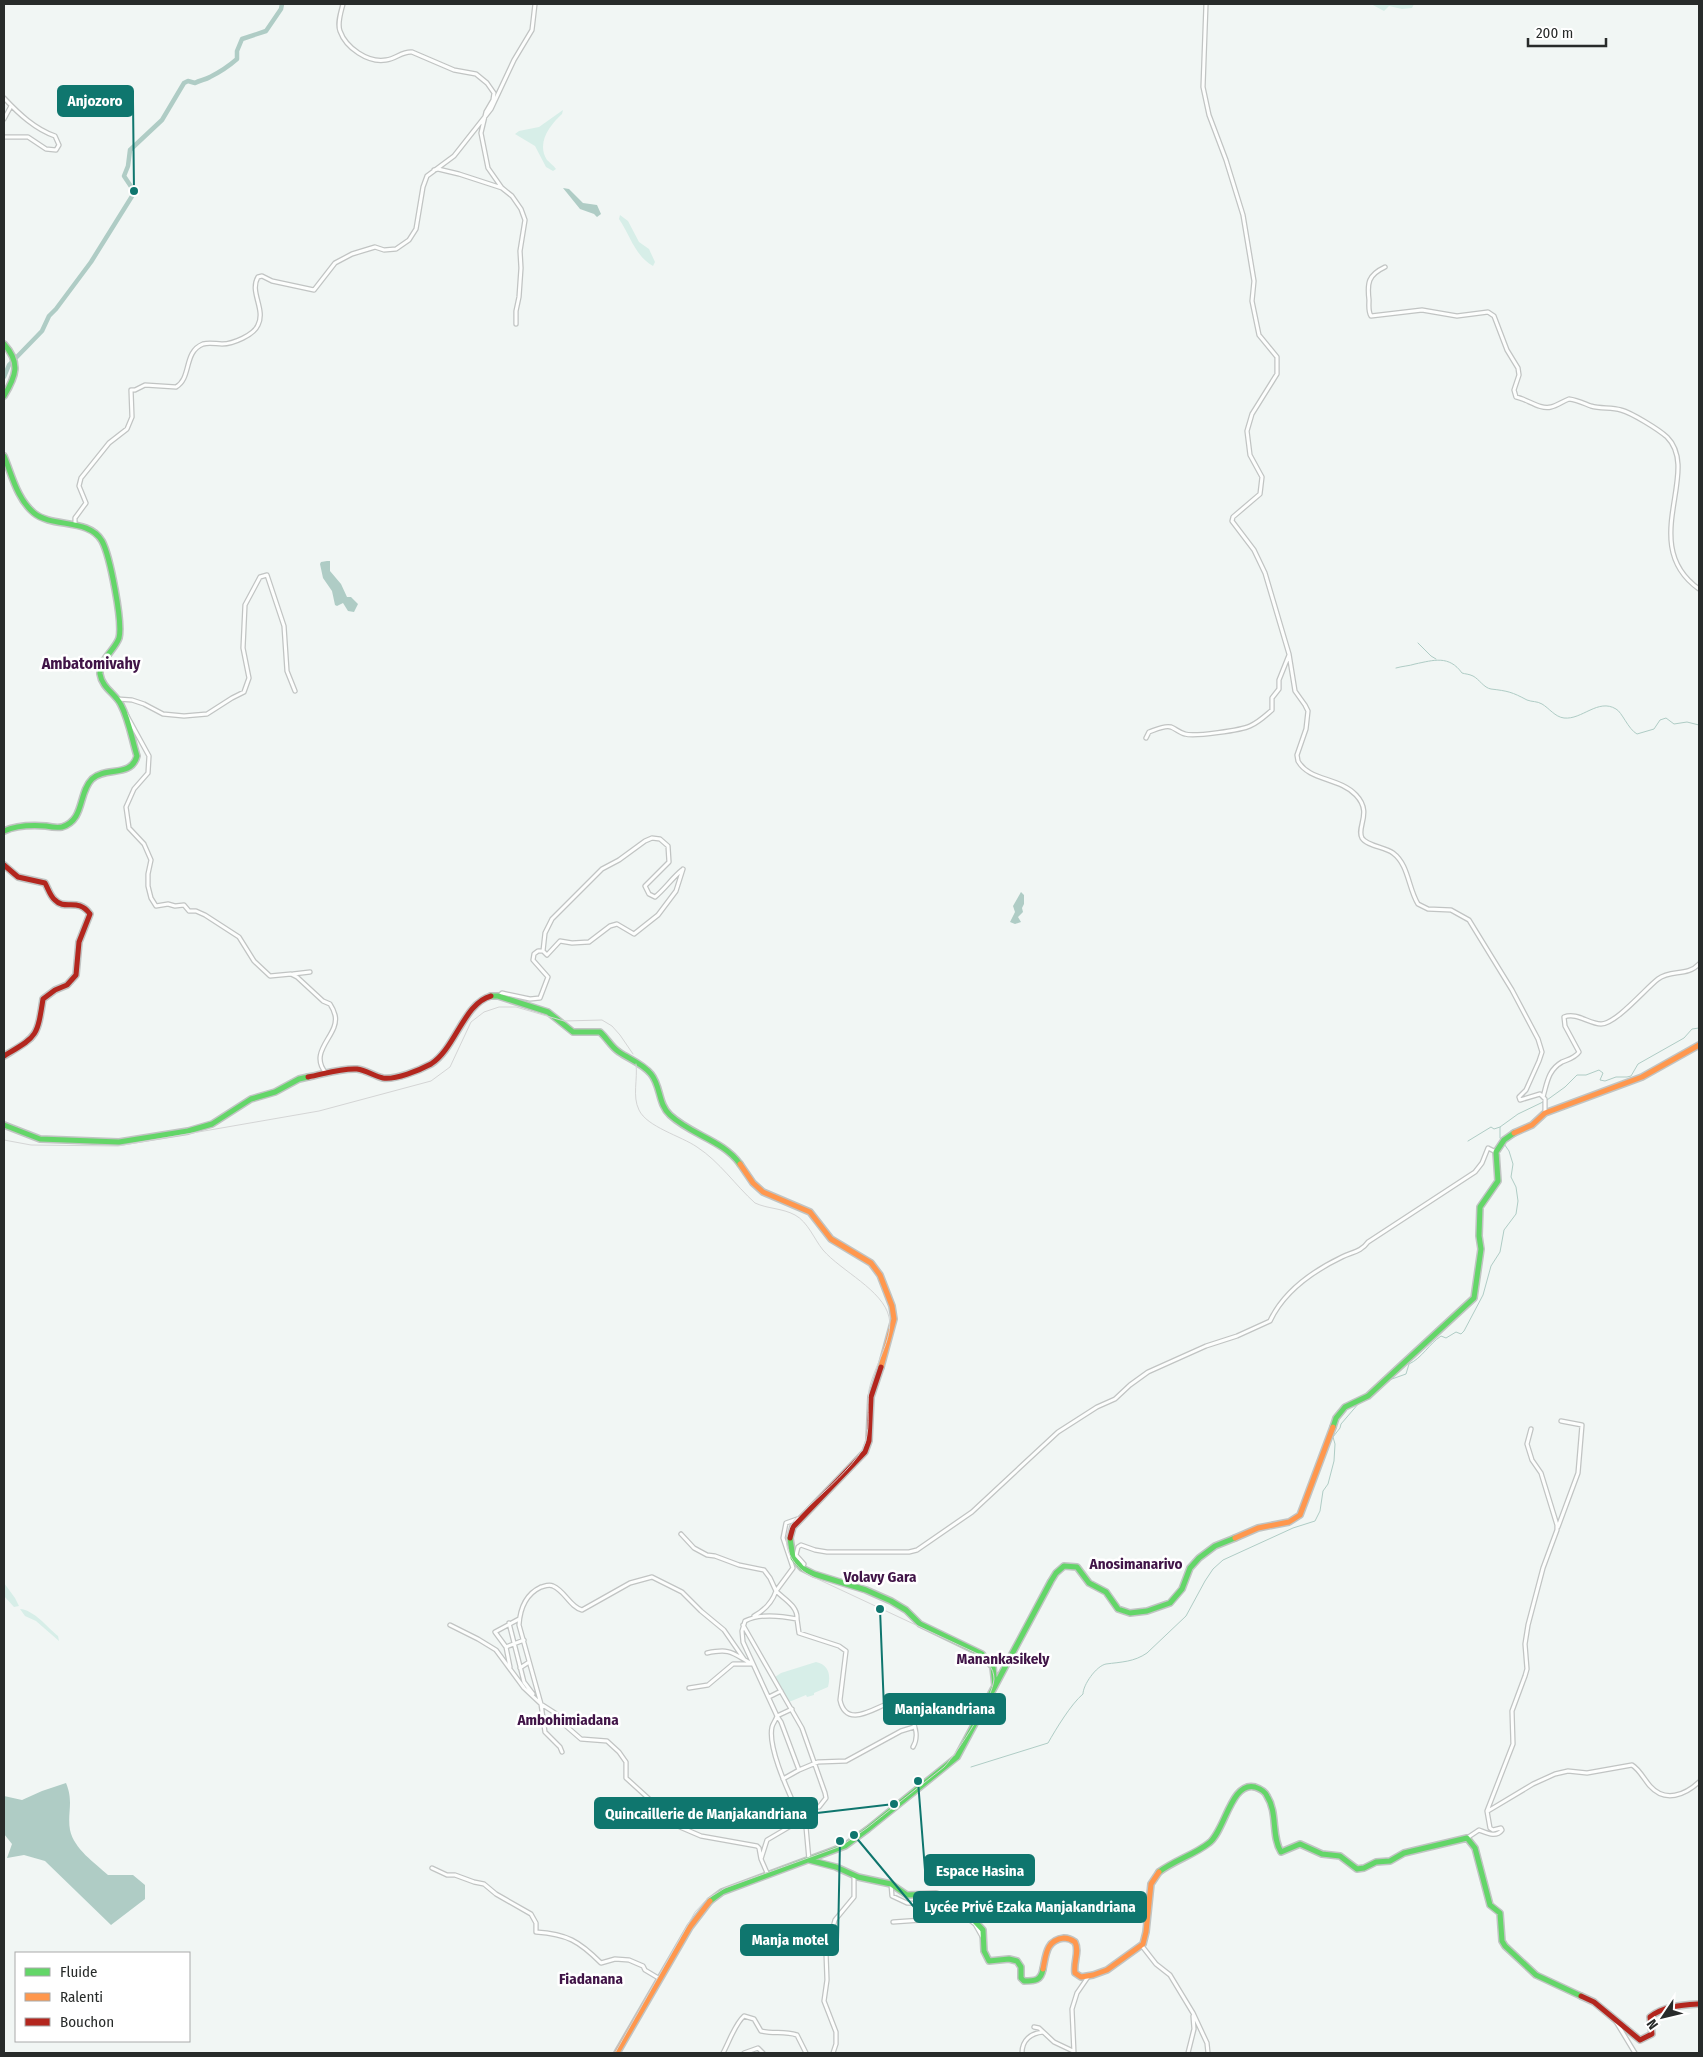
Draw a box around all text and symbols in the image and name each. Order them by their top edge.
scale bar [1528,15,1606,47]
text: 200 m [1536,24,1573,42]
callout: Anjozoro [58,86,133,116]
text: Anjozoro [67,92,123,110]
district label: Ambatomivahy [41,654,141,673]
district label: Anosimanarivo [1088,1555,1183,1573]
district label: Volavy Gara [843,1568,917,1586]
district label: Manankasikely [957,1650,1050,1668]
callout: Manjakandriana [884,1694,1005,1724]
text: Manjakandriana [895,1700,996,1718]
district label: Ambohimiadana [516,1711,619,1729]
callout: Quincaillerie de Manjakandriana [595,1798,817,1828]
text: Quincaillerie de Manjakandriana [605,1805,808,1823]
callout: Espace Hasina [925,1855,1034,1885]
text: Espace Hasina [936,1862,1025,1880]
callout: Lycée Privé Ezaka Manjakandriana [914,1892,1146,1922]
text: Lycée Privé Ezaka Manjakandriana [924,1898,1136,1916]
callout: Manja motel [741,1925,838,1955]
text: Manja motel [752,1931,829,1949]
legend [15,1952,190,2042]
text: Fluide [60,1963,97,1981]
district label: Fiadanana [559,1970,623,1988]
text: Ralenti [60,1988,103,2006]
north arrow [1638,1992,1688,2042]
text: Bouchon [60,2013,114,2031]
text: N [1643,2016,1662,2032]

